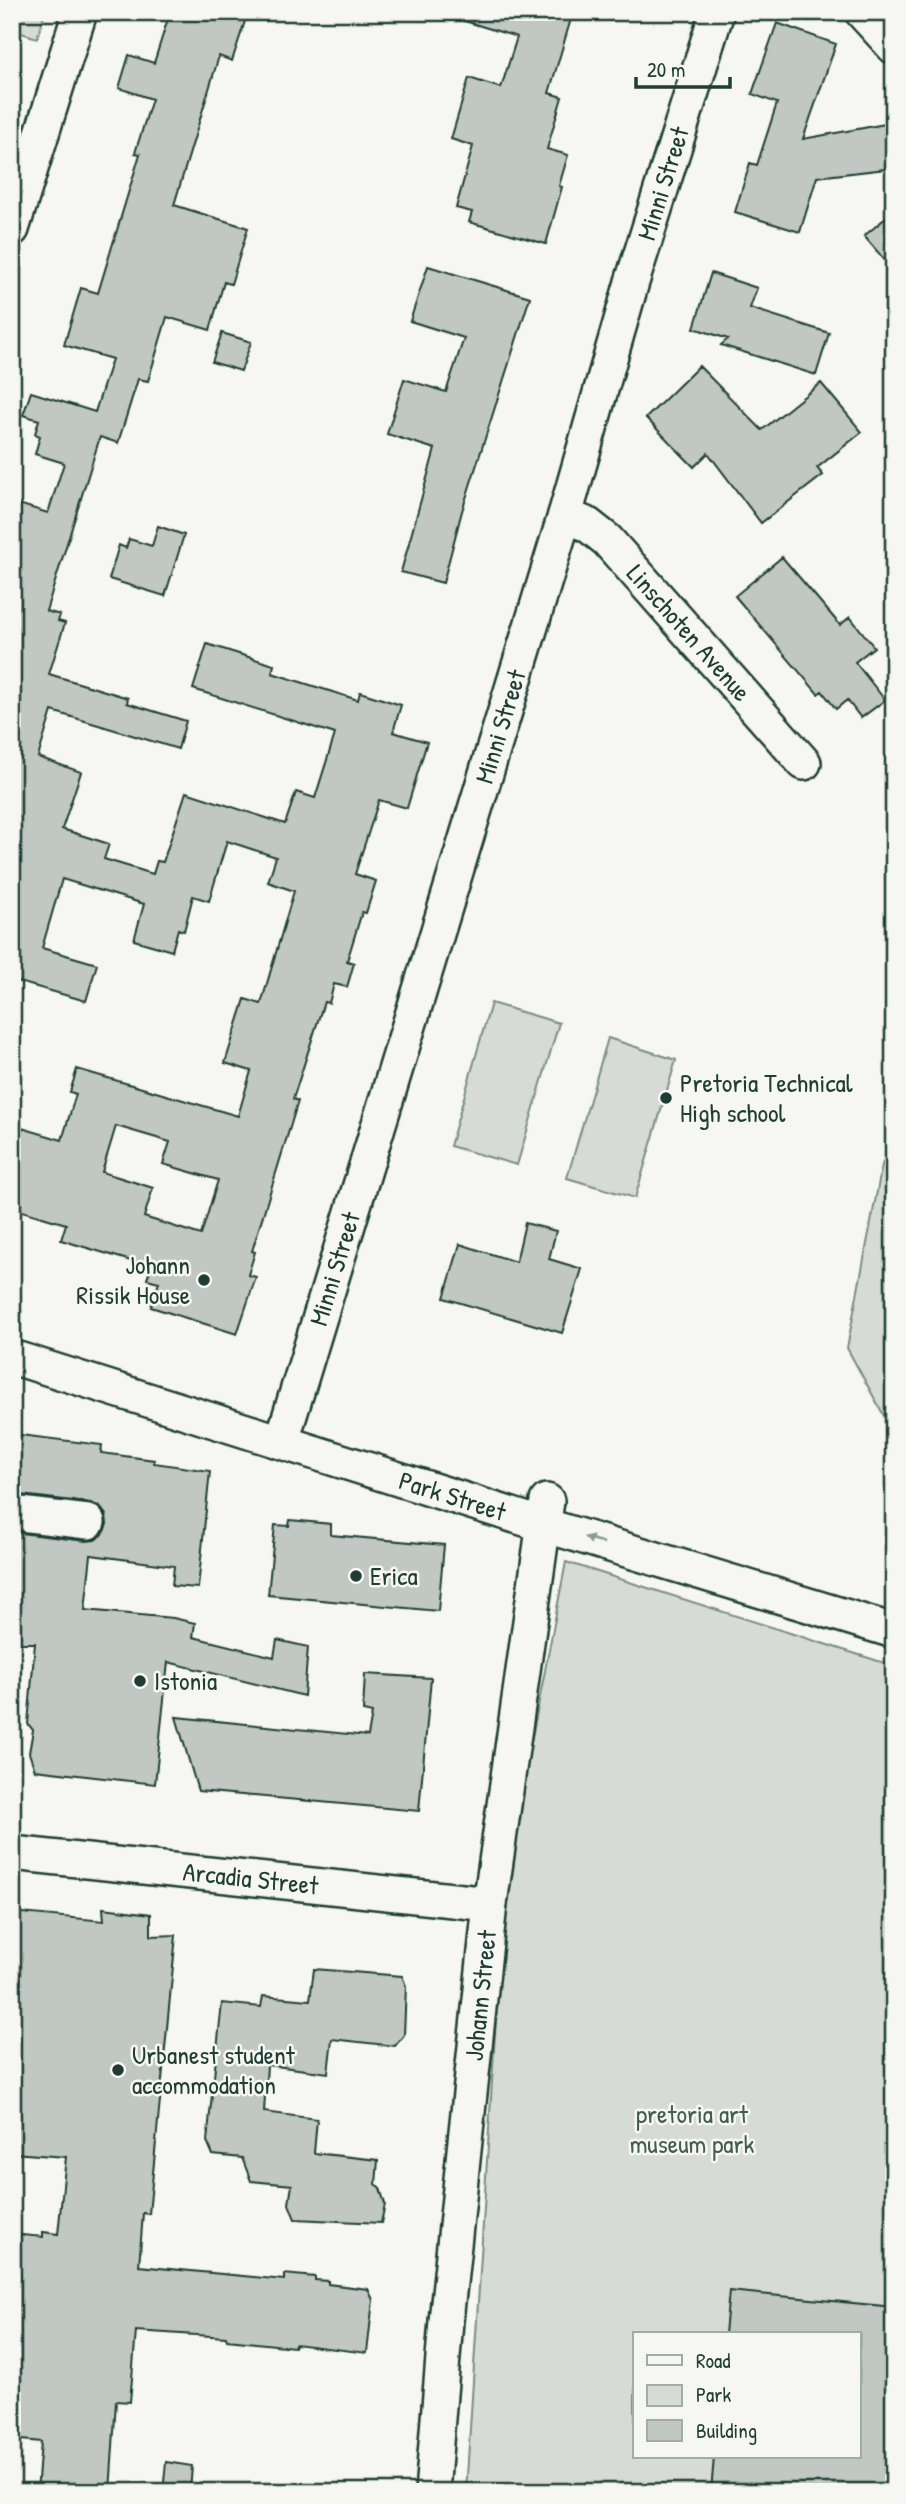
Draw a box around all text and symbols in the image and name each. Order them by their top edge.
scale bar [636,46,731,90]
text: 20 m [647,55,685,84]
street label: Minni Street [628,121,697,245]
street label: Linschoten Avenue [619,556,759,708]
street label: Minni Street [466,664,534,788]
place label: Pretoria Technical High school [680,1065,853,1130]
marker: Pretoria Technical High school [658,1090,674,1106]
street label: Minni Street [300,1207,368,1330]
place label: Johann Rissik House [76,1247,190,1312]
marker: Johann Rissik House [196,1272,212,1288]
street label: Park Street [395,1462,511,1529]
one-way arrow [583,1534,604,1544]
place label: Erica [370,1558,418,1593]
marker: Erica [348,1568,364,1584]
place label: Istonia [154,1663,217,1698]
marker: Istonia [132,1673,148,1689]
street label: Arcadia Street [181,1853,321,1903]
street label: Johann Street [456,1927,504,2062]
place label: Urbanest student accommodation [132,2037,296,2102]
marker: Urbanest student accommodation [110,2062,126,2078]
park label: pretoria art museum park [630,2096,755,2161]
legend [633,2332,860,2458]
text: Road [696,2346,730,2375]
text: Park [696,2380,731,2409]
text: Building [696,2416,757,2445]

